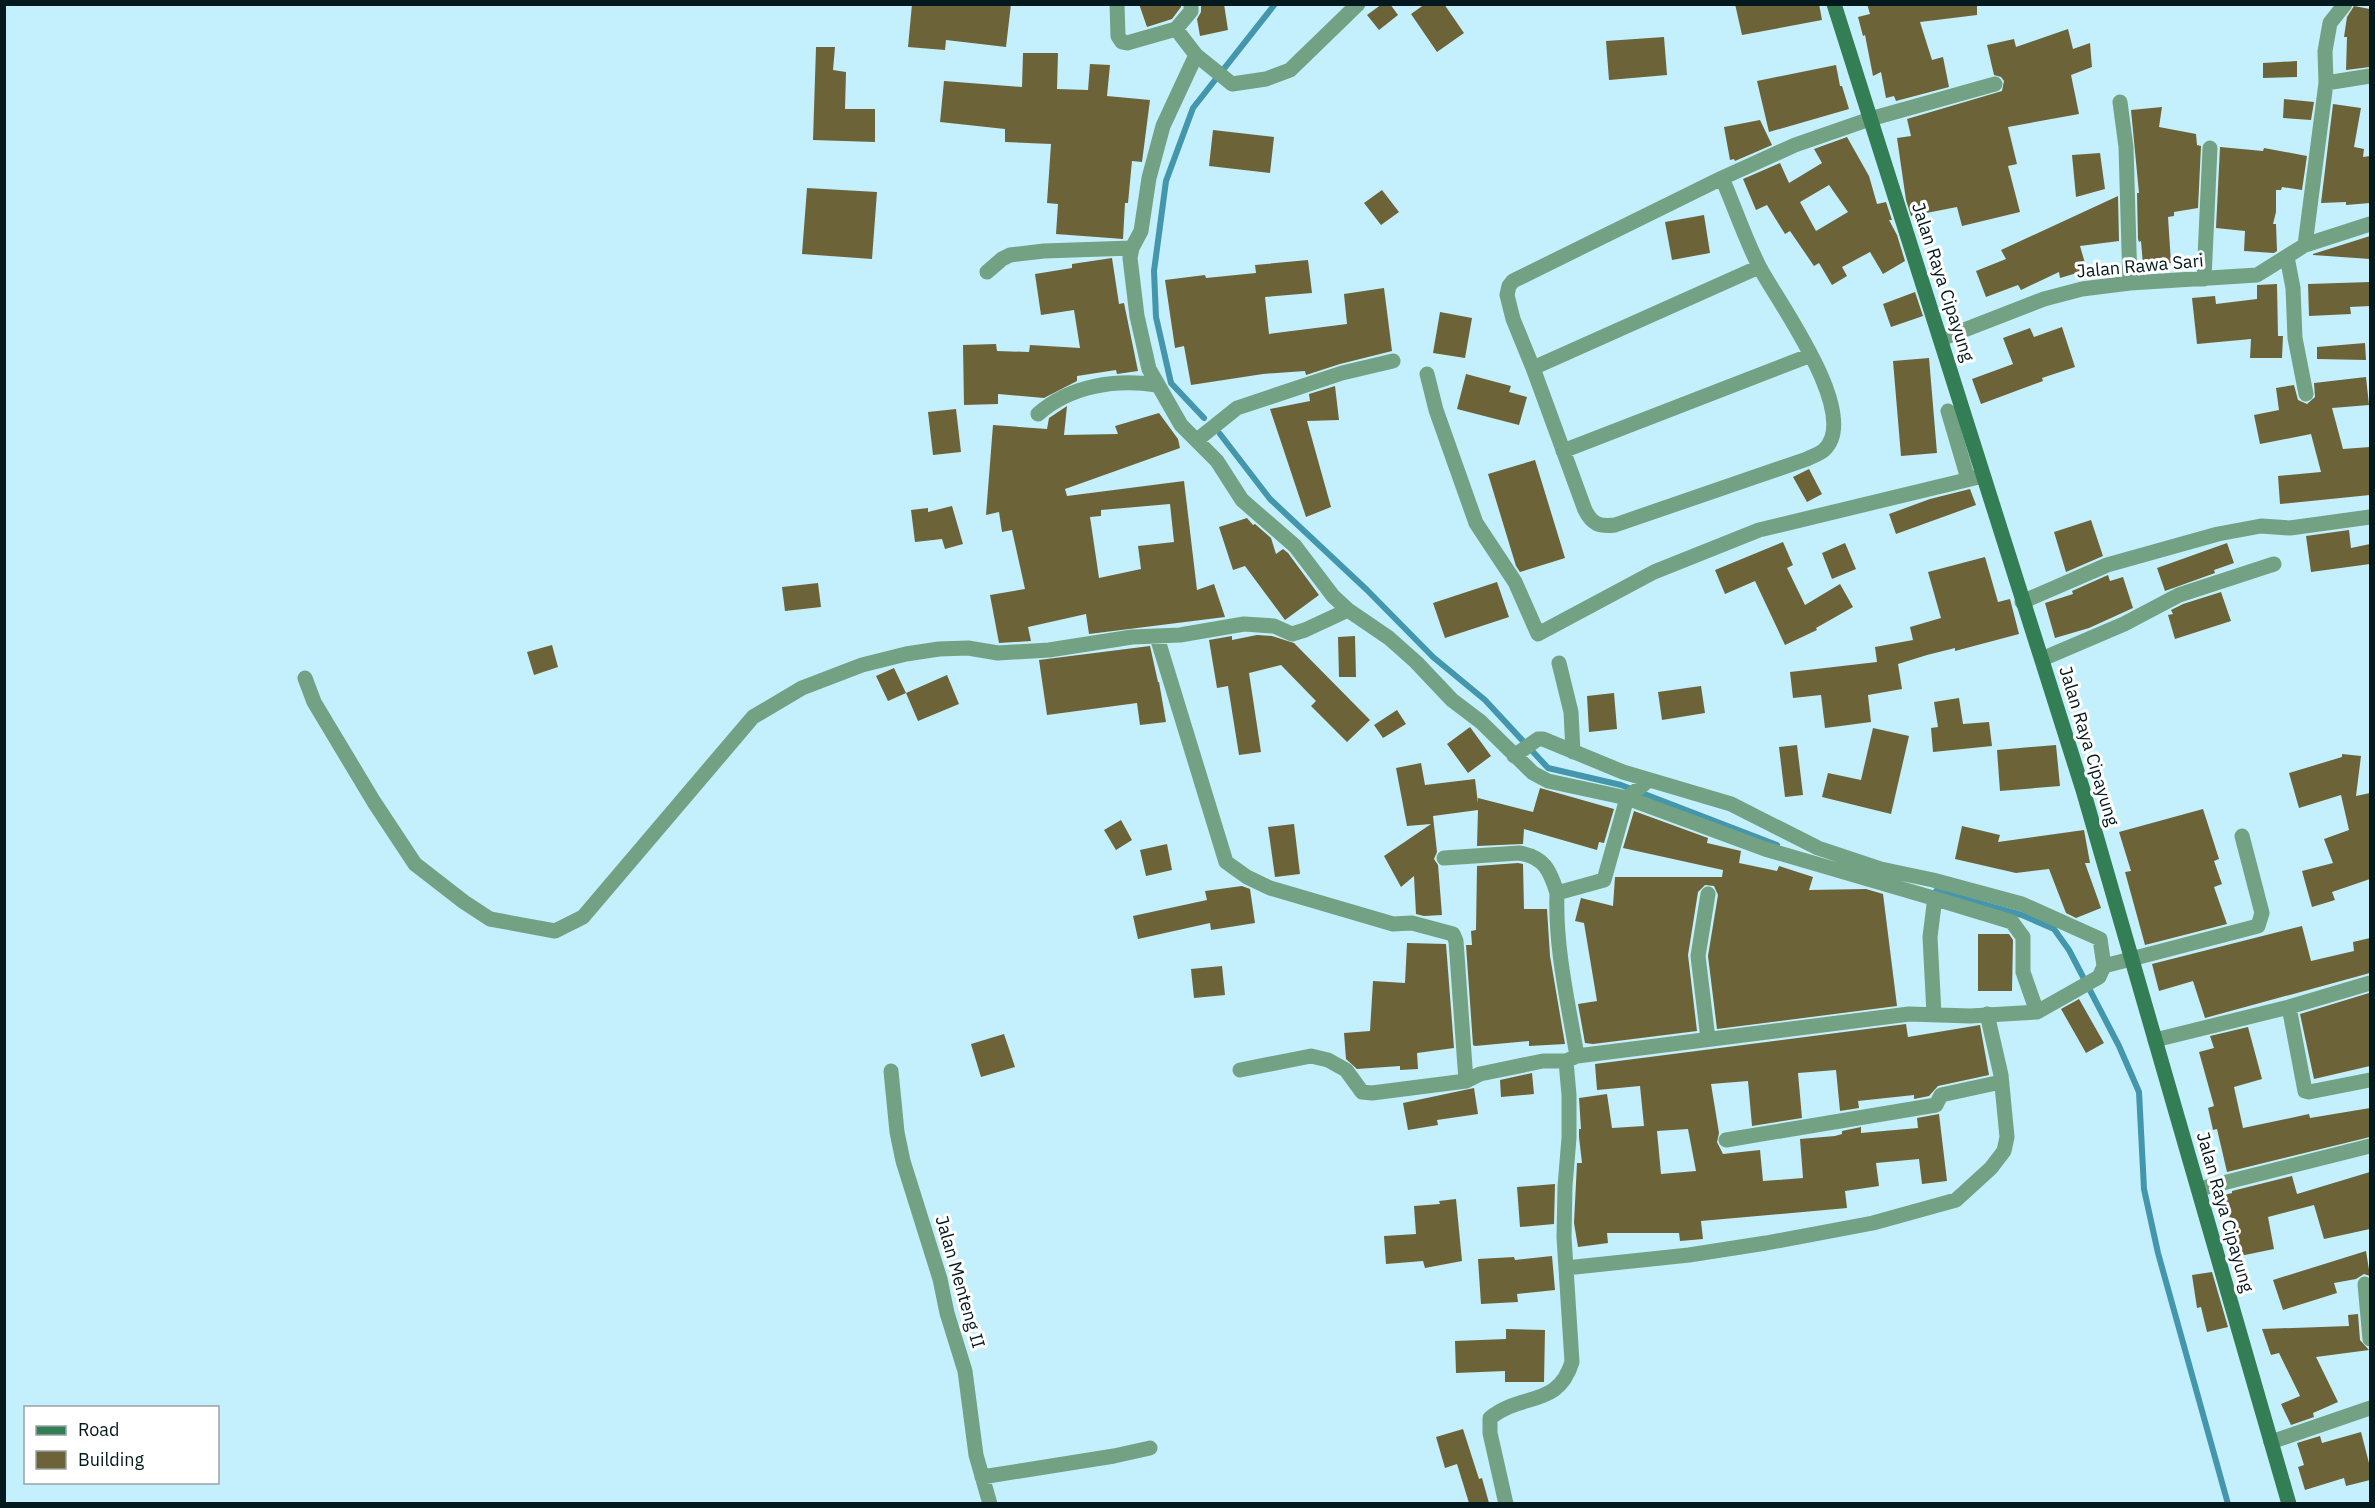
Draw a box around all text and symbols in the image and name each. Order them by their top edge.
street label: Jalan Raya Cipayung [1907,199,1980,365]
street label: Jalan Rawa Sari [2076,248,2204,283]
street label: Jalan Raya Cipayung [2054,663,2125,829]
street label: Jalan Raya Cipayung [2192,1129,2260,1295]
street label: Jalan Menteng II [931,1213,990,1351]
legend [24,1406,219,1484]
text: Road [78,1418,119,1441]
text: Building [78,1448,145,1471]

